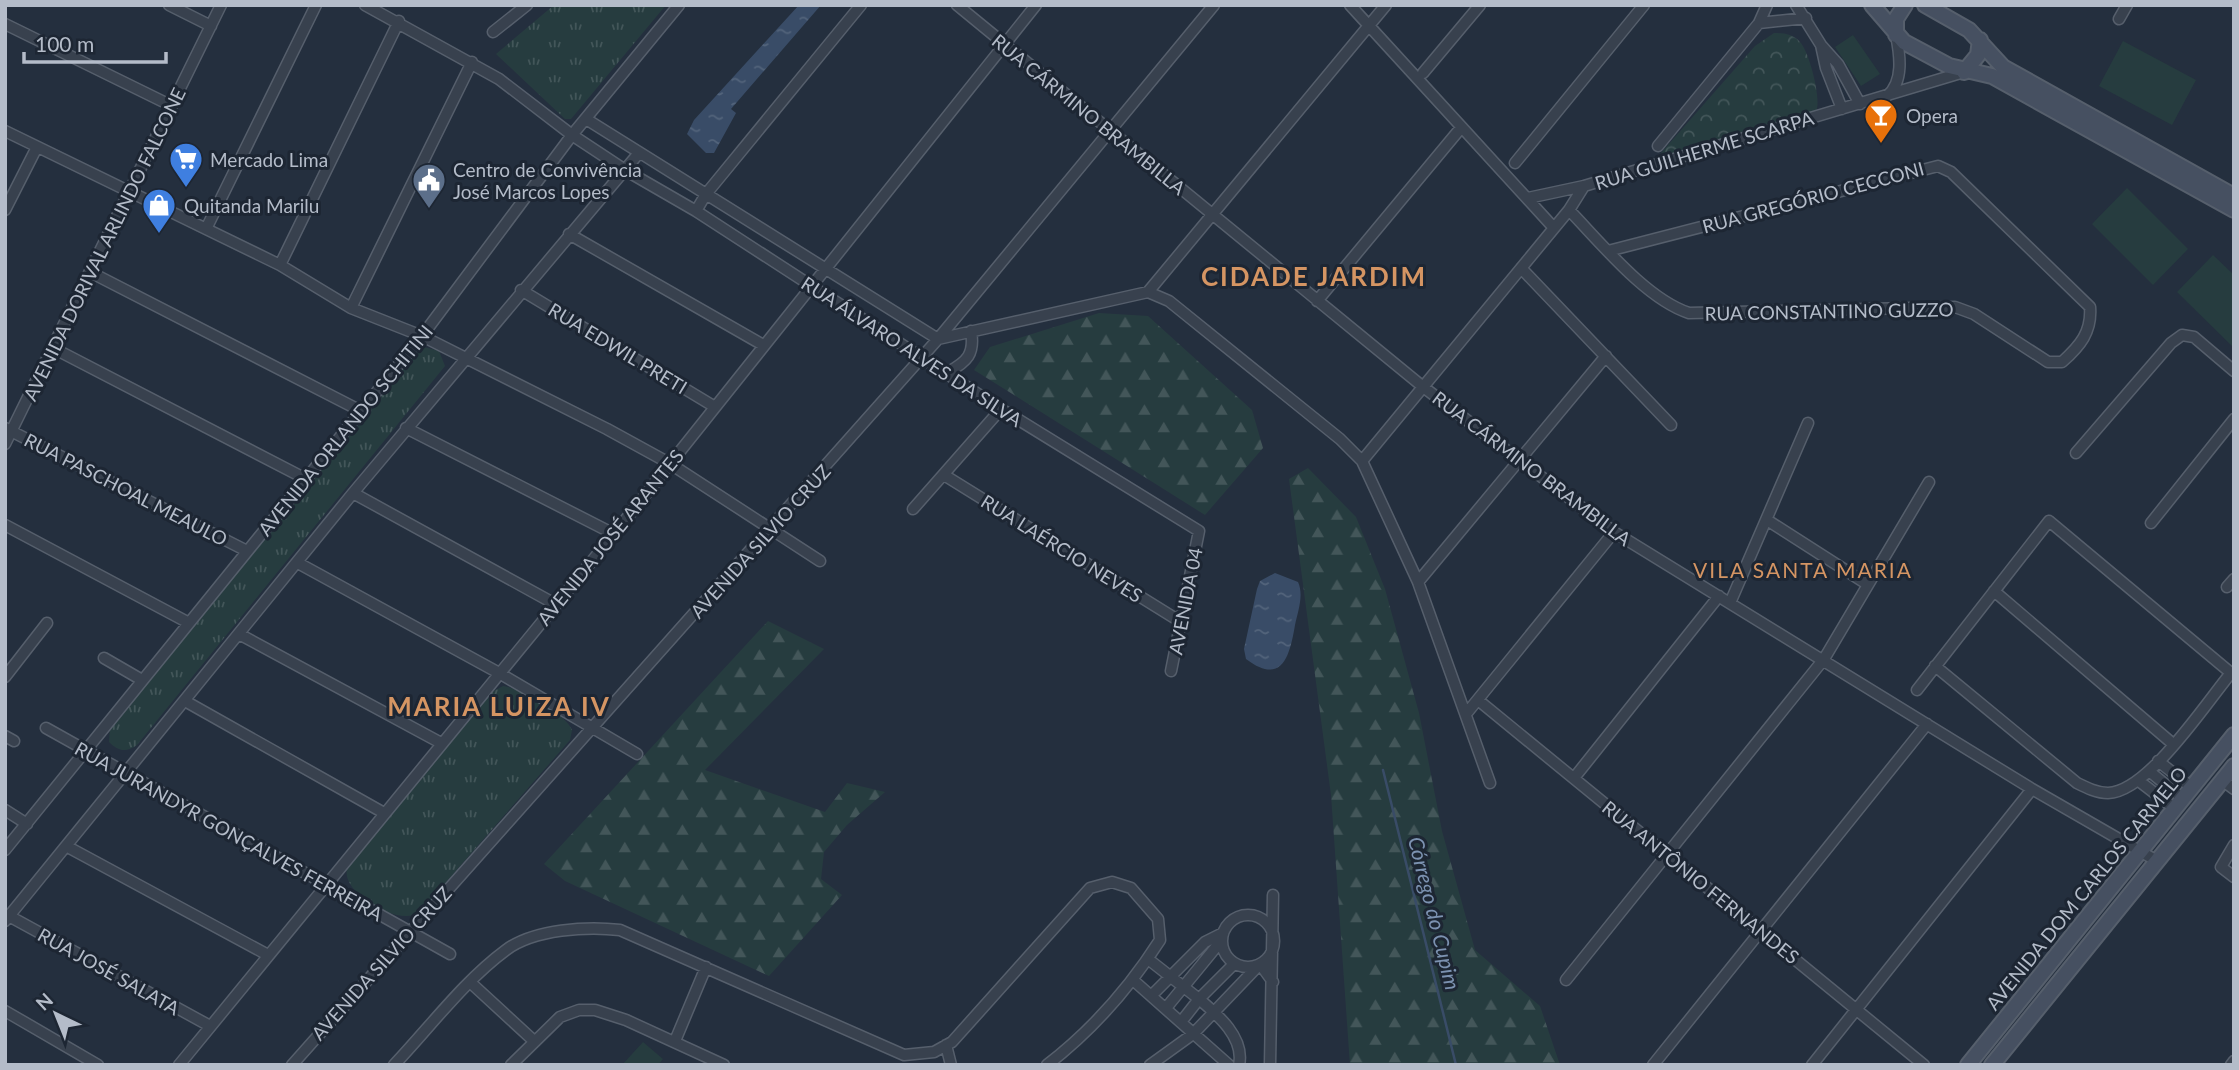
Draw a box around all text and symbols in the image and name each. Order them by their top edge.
scale bar [24,21,166,65]
street label: RUA CÁRMINO BRAMBILLA [988,29,1190,199]
text: 100 m [35,31,94,56]
street label: AVENIDA DORIVAL ARLINDO FALCONE [18,84,190,404]
bar icon: Opera [1862,96,1900,145]
place label: Opera [1906,104,1958,127]
street label: RUA GUILHERME SCARPA [1592,106,1816,194]
supermarket icon: Mercado Lima [167,140,205,189]
place label: Mercado Lima [210,148,328,171]
street label: RUA GREGÓRIO CECCONI [1700,156,1926,238]
place label: Centro de Convivência José Marcos Lopes [453,158,642,203]
public building icon: Centro de Convivência José Marcos Lopes [410,161,448,210]
shop icon: Quitanda Marilu [140,186,178,235]
place label: Quitanda Marilu [184,194,319,217]
district label: CIDADE JARDIM [1201,260,1427,292]
street label: RUA ÁLVARO ALVES DA SILVA [797,271,1027,431]
street label: RUA CONSTANTINO GUZZO [1704,297,1954,325]
street label: RUA EDWIL PRETI [544,298,692,398]
street label: AVENIDA ORLANDO SCHITINI [253,320,437,540]
street label: RUA CÁRMINO BRAMBILLA [1428,386,1636,550]
street label: RUA PASCHOAL MEAULO [21,428,231,550]
street label: AVENIDA JOSÉ ARANTES [532,444,688,630]
street label: AVENIDA SILVIO CRUZ [685,460,835,622]
street label: RUA LAÉRCIO NEVES [977,489,1147,607]
street label: AVENIDA 04 [1163,545,1207,657]
district label: VILA SANTA MARIA [1693,557,1913,582]
district label: MARIA LUIZA IV [387,690,611,722]
street label: RUA JURANDYR GONÇALVES FERREIRA [71,736,387,926]
street label: AVENIDA DOM CARLOS CARMELO [1981,762,2191,1014]
street label: RUA ANTÔNIO FERNANDES [1598,796,1804,968]
water label: Córrego do Cupim [1404,834,1466,992]
street label: AVENIDA SILVIO CRUZ [306,882,456,1044]
street label: RUA JOSÉ SALATA [34,923,184,1020]
north arrow [21,979,91,1049]
text: N [31,988,57,1015]

